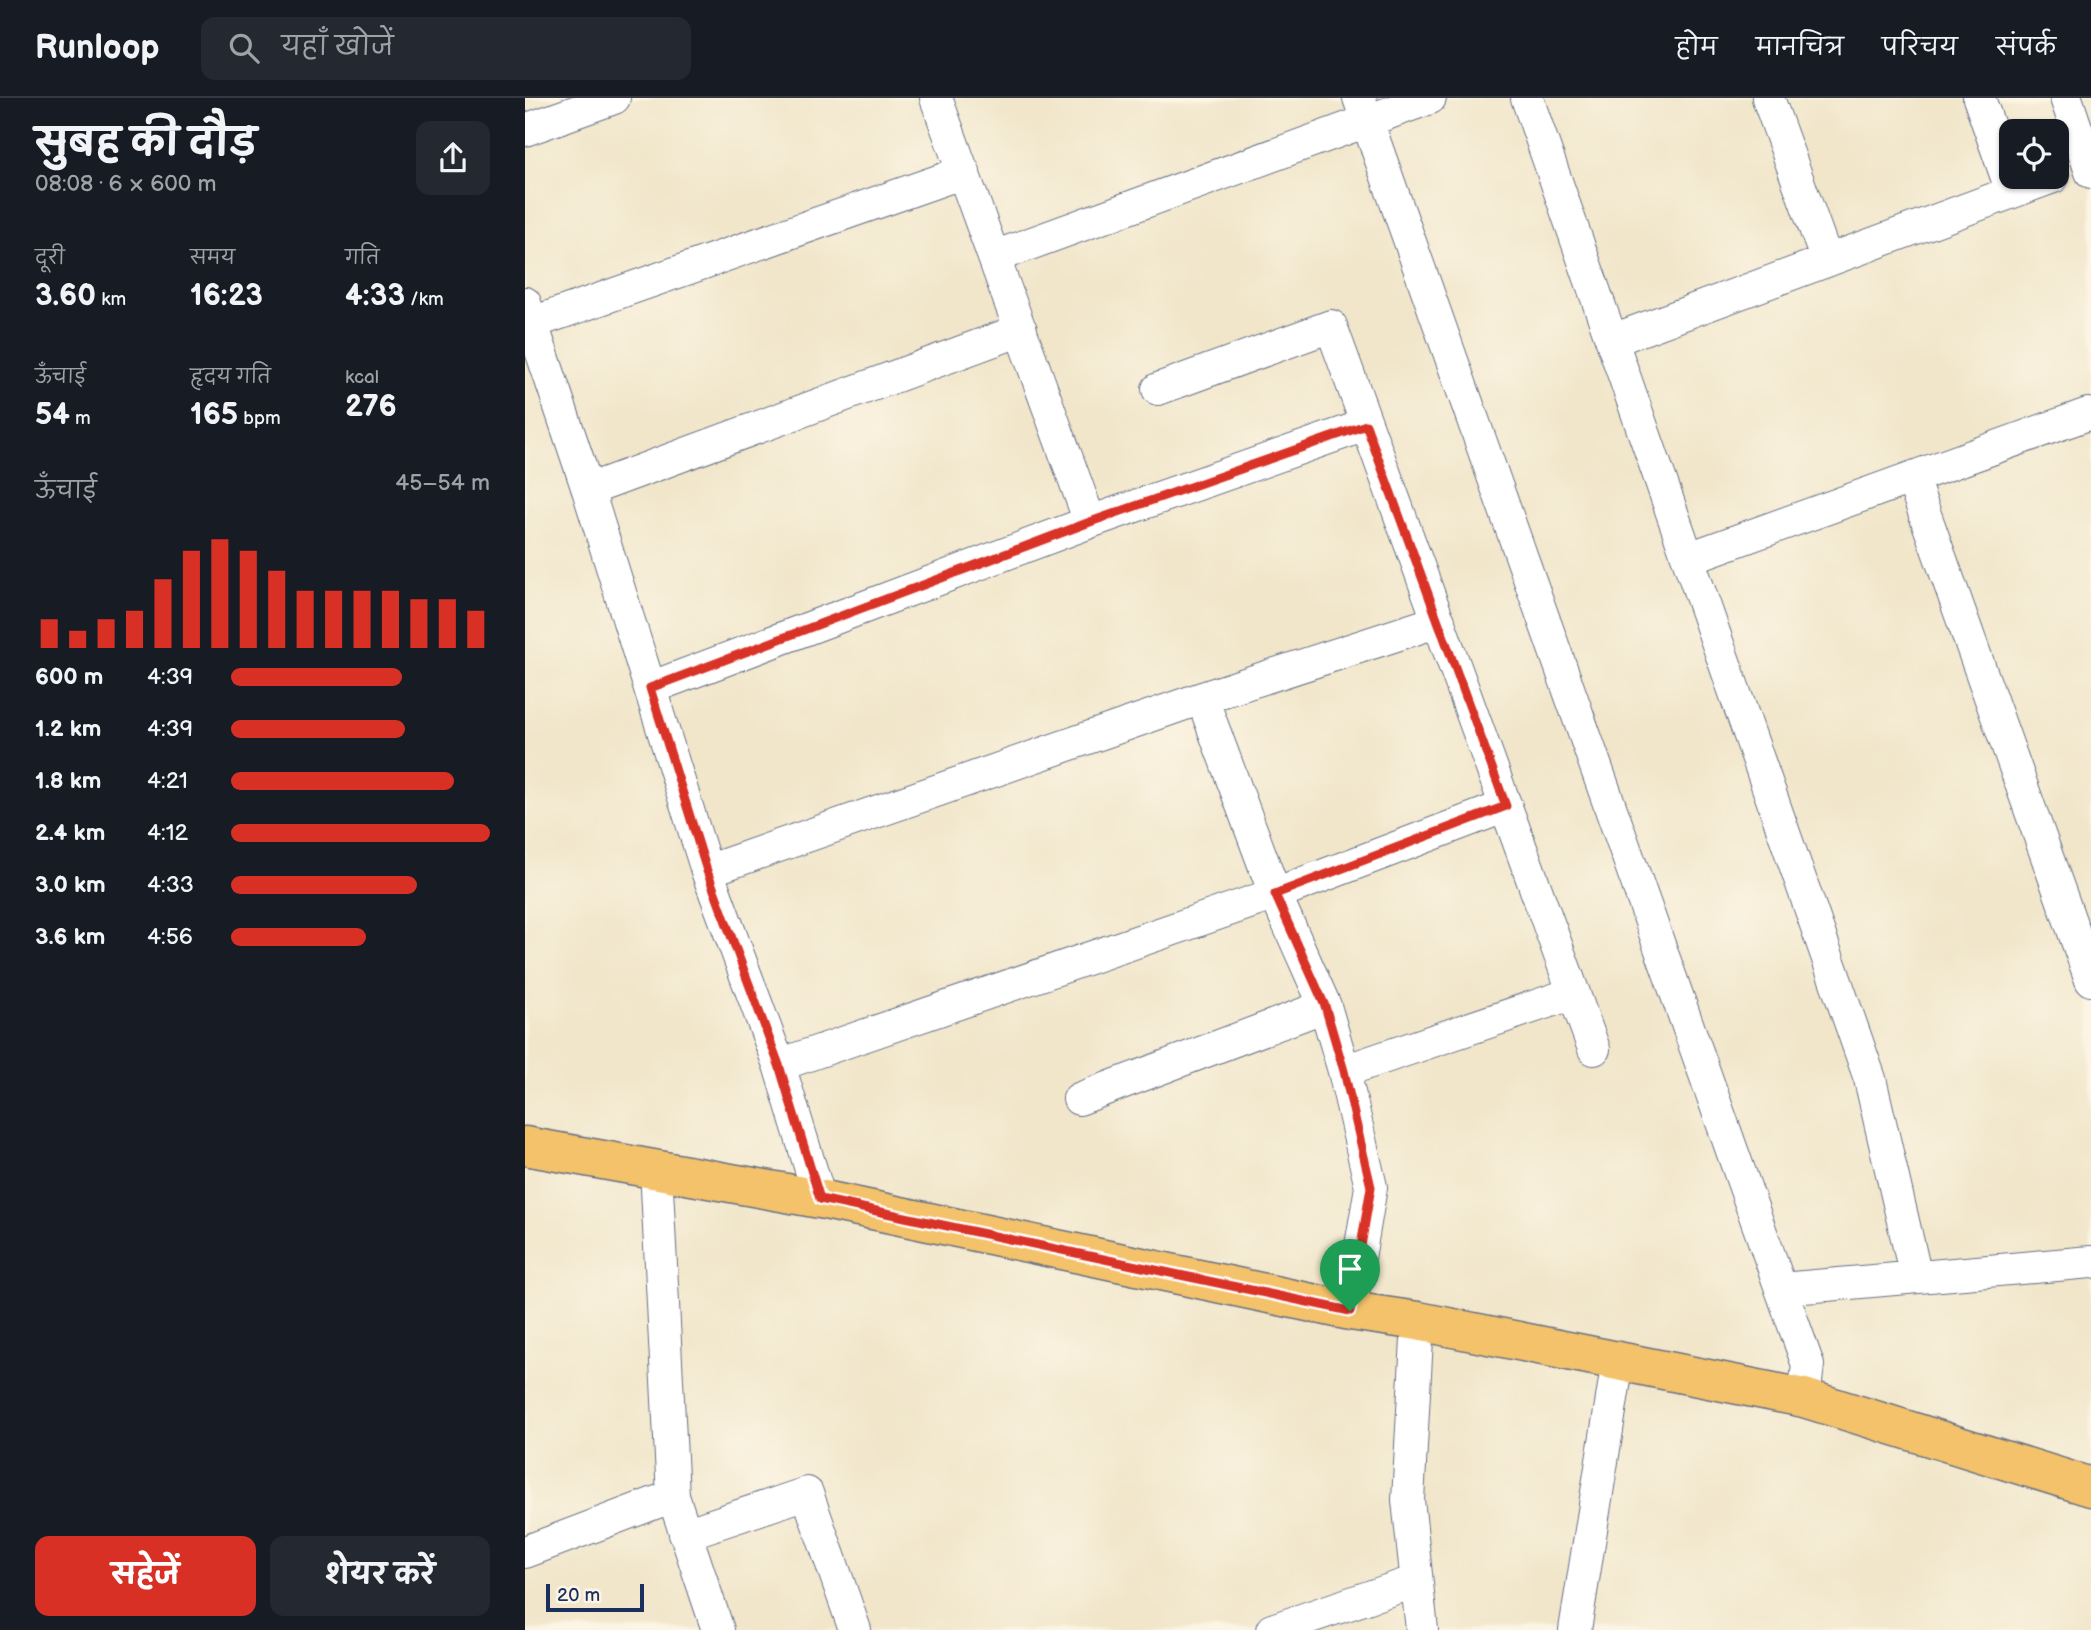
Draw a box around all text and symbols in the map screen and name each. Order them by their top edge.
search box [201,17,691,80]
text: Runloop [35,28,159,68]
icon: search [225,29,263,67]
text: यहाँ खोजें [281,32,394,63]
text: होम [1675,33,1718,62]
text: मानचित्र [1756,33,1844,62]
text: परिचय [1882,33,1958,62]
text: संपर्क [1996,33,2056,62]
map controls [1999,119,2069,189]
button: locate [1999,119,2069,189]
text: सुबह की दौड़ [35,121,257,166]
button: share [416,121,490,195]
text: 08:08 · 6 × 600 m [35,170,217,198]
text: दूरी [35,247,65,270]
text: समय [190,247,235,270]
text: गति [345,247,380,270]
text: 3.60 [35,278,96,314]
text: 16:23 [190,278,263,314]
text: 4:33 [345,278,405,314]
text: km [96,288,126,311]
text: /km [405,288,444,311]
text: ऊँचाई [35,366,86,389]
text: हृदय गति [190,366,271,389]
text: kcal [345,366,379,389]
text: 276 [345,389,397,425]
text: 54 [35,397,70,433]
text: 165 [190,397,238,433]
text: m [70,407,91,430]
text: bpm [238,407,281,430]
text: 45–54 m [395,469,490,497]
text: ऊँचाई [35,477,97,505]
text: 600 m [35,663,103,691]
text: 4:39 [147,663,193,691]
text: 1.2 km [35,715,101,743]
text: 4:39 [147,715,193,743]
text: 1.8 km [35,767,101,795]
text: 4:21 [147,767,188,795]
text: 2.4 km [35,819,105,847]
text: 4:12 [147,819,188,847]
text: 3.0 km [35,871,106,899]
text: 4:33 [147,871,194,899]
text: 3.6 km [35,923,105,951]
text: 4:56 [147,923,193,951]
pin [1320,1239,1380,1311]
icon: arrive [1331,1250,1369,1288]
button: सहेजें [35,1536,256,1616]
button: शेयर करें [270,1536,490,1616]
scale bar [546,1581,644,1613]
text: 20 m [557,1584,600,1607]

